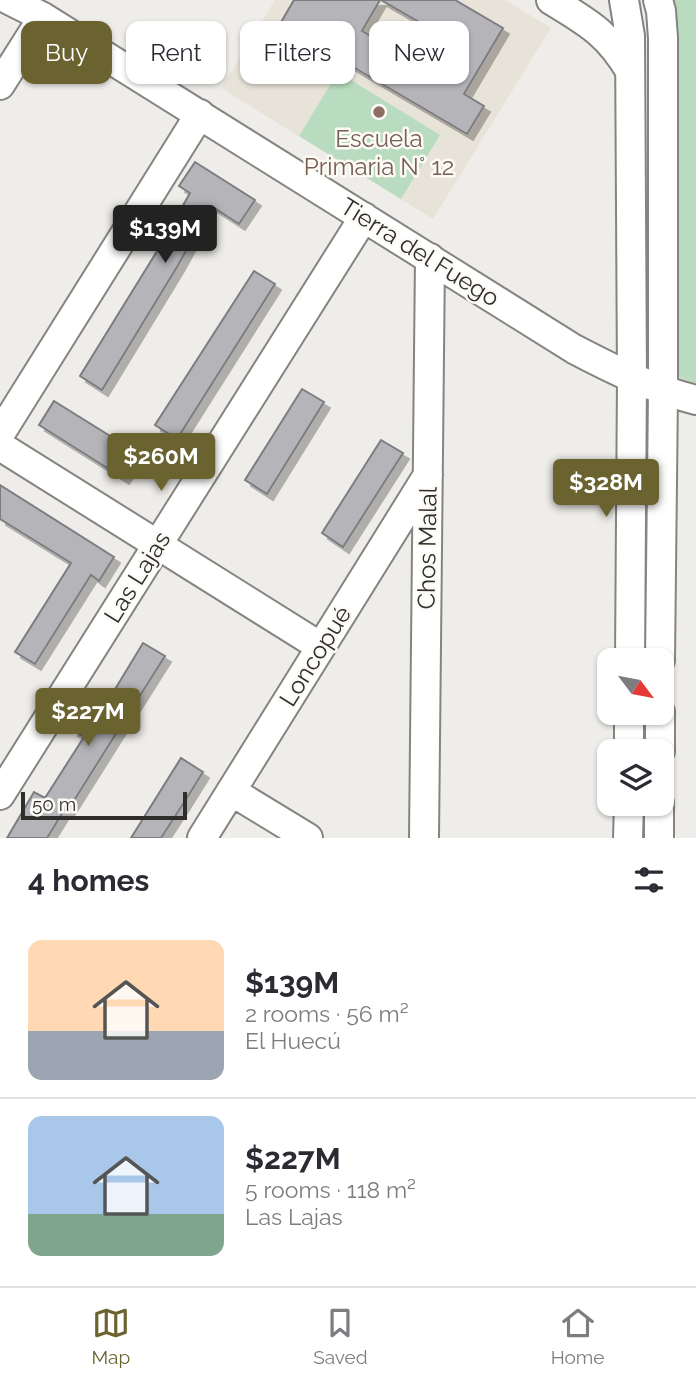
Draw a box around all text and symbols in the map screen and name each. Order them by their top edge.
chip: Buy [21,21,112,84]
chip: Rent [126,21,226,84]
chip: Filters [240,21,355,84]
chip: New [369,21,469,84]
marker: Escuela Primaria N° 12 [371,104,387,120]
place label: Escuela Primaria N° 12 [304,124,454,181]
street label: Tierra del Fuego [335,192,505,312]
pin: $139M [116,205,214,265]
text: $139M [129,214,201,241]
pin: $260M [112,434,210,493]
text: $260M [123,442,199,469]
pin: $328M [557,460,655,519]
text: $328M [569,468,643,495]
street label: Chos Malal [411,486,443,610]
street label: Las Lajas [98,526,176,628]
street label: Loncopué [273,601,357,711]
north arrow [597,648,674,724]
map controls [597,648,674,816]
pin: $227M [39,688,137,748]
text: $227M [51,697,125,724]
button: layers [597,739,674,816]
scale bar [21,789,187,821]
text: 50 m [32,793,76,815]
icon: filters [630,861,668,899]
text: 4 homes [28,863,149,898]
text: $139M [245,965,339,1000]
icon: home [84,968,168,1052]
text: 2 rooms · 56 m² [245,1000,409,1027]
text: El Huecú [245,1027,341,1054]
text: $227M [245,1141,341,1176]
icon: home [84,1144,168,1228]
text: 5 rooms · 118 m² [245,1176,416,1203]
text: Las Lajas [245,1203,343,1230]
tab: Map [92,1304,130,1368]
tab: Saved [313,1304,368,1368]
tab: Home [551,1304,604,1368]

